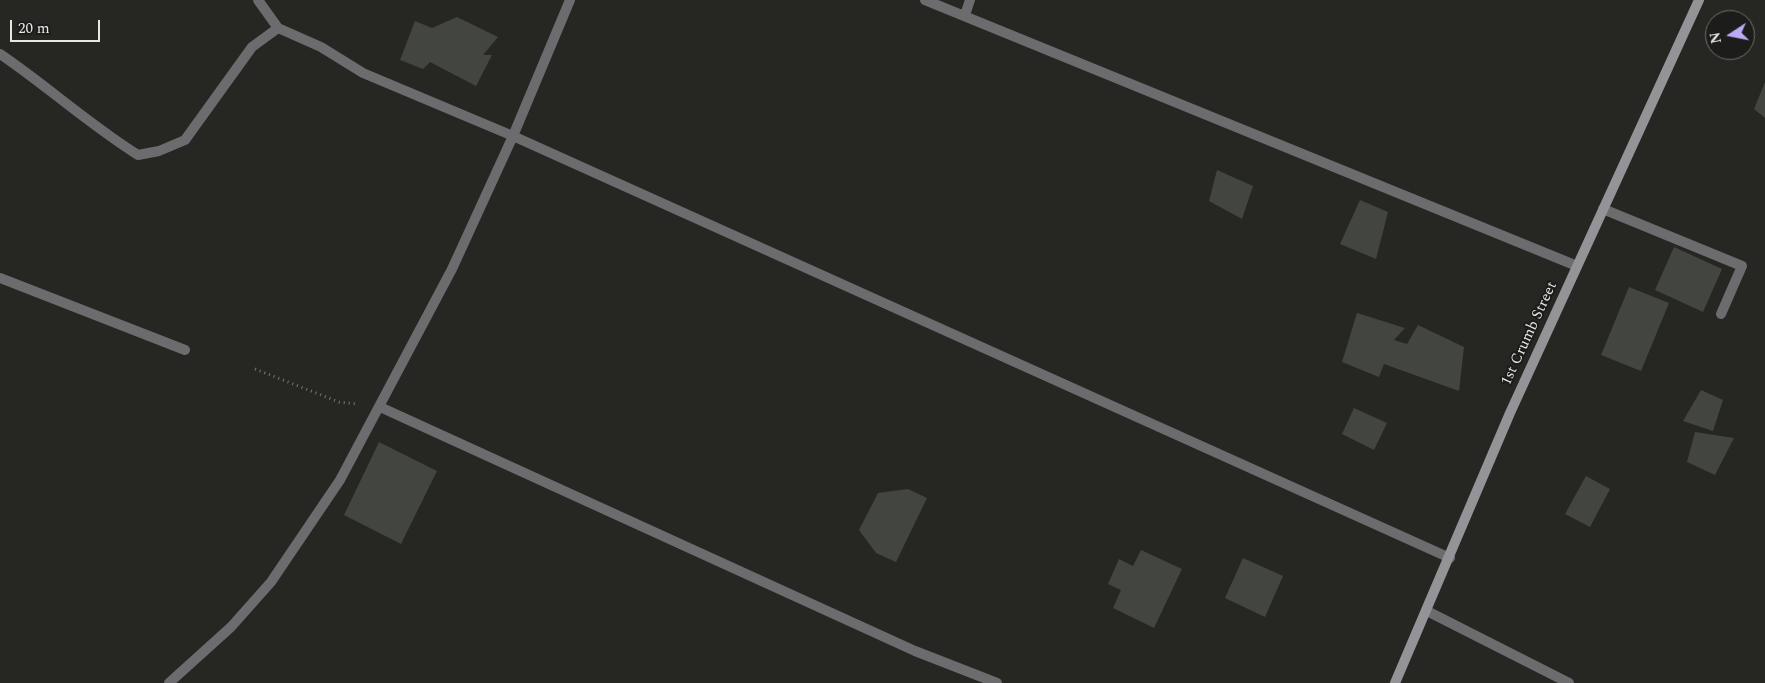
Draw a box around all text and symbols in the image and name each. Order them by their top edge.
scale bar [12,10,102,42]
north arrow [1705,10,1755,60]
text: 20 m [18,17,50,40]
text: N [1704,30,1727,45]
street label: 1st Crumb Street [1498,279,1562,389]

